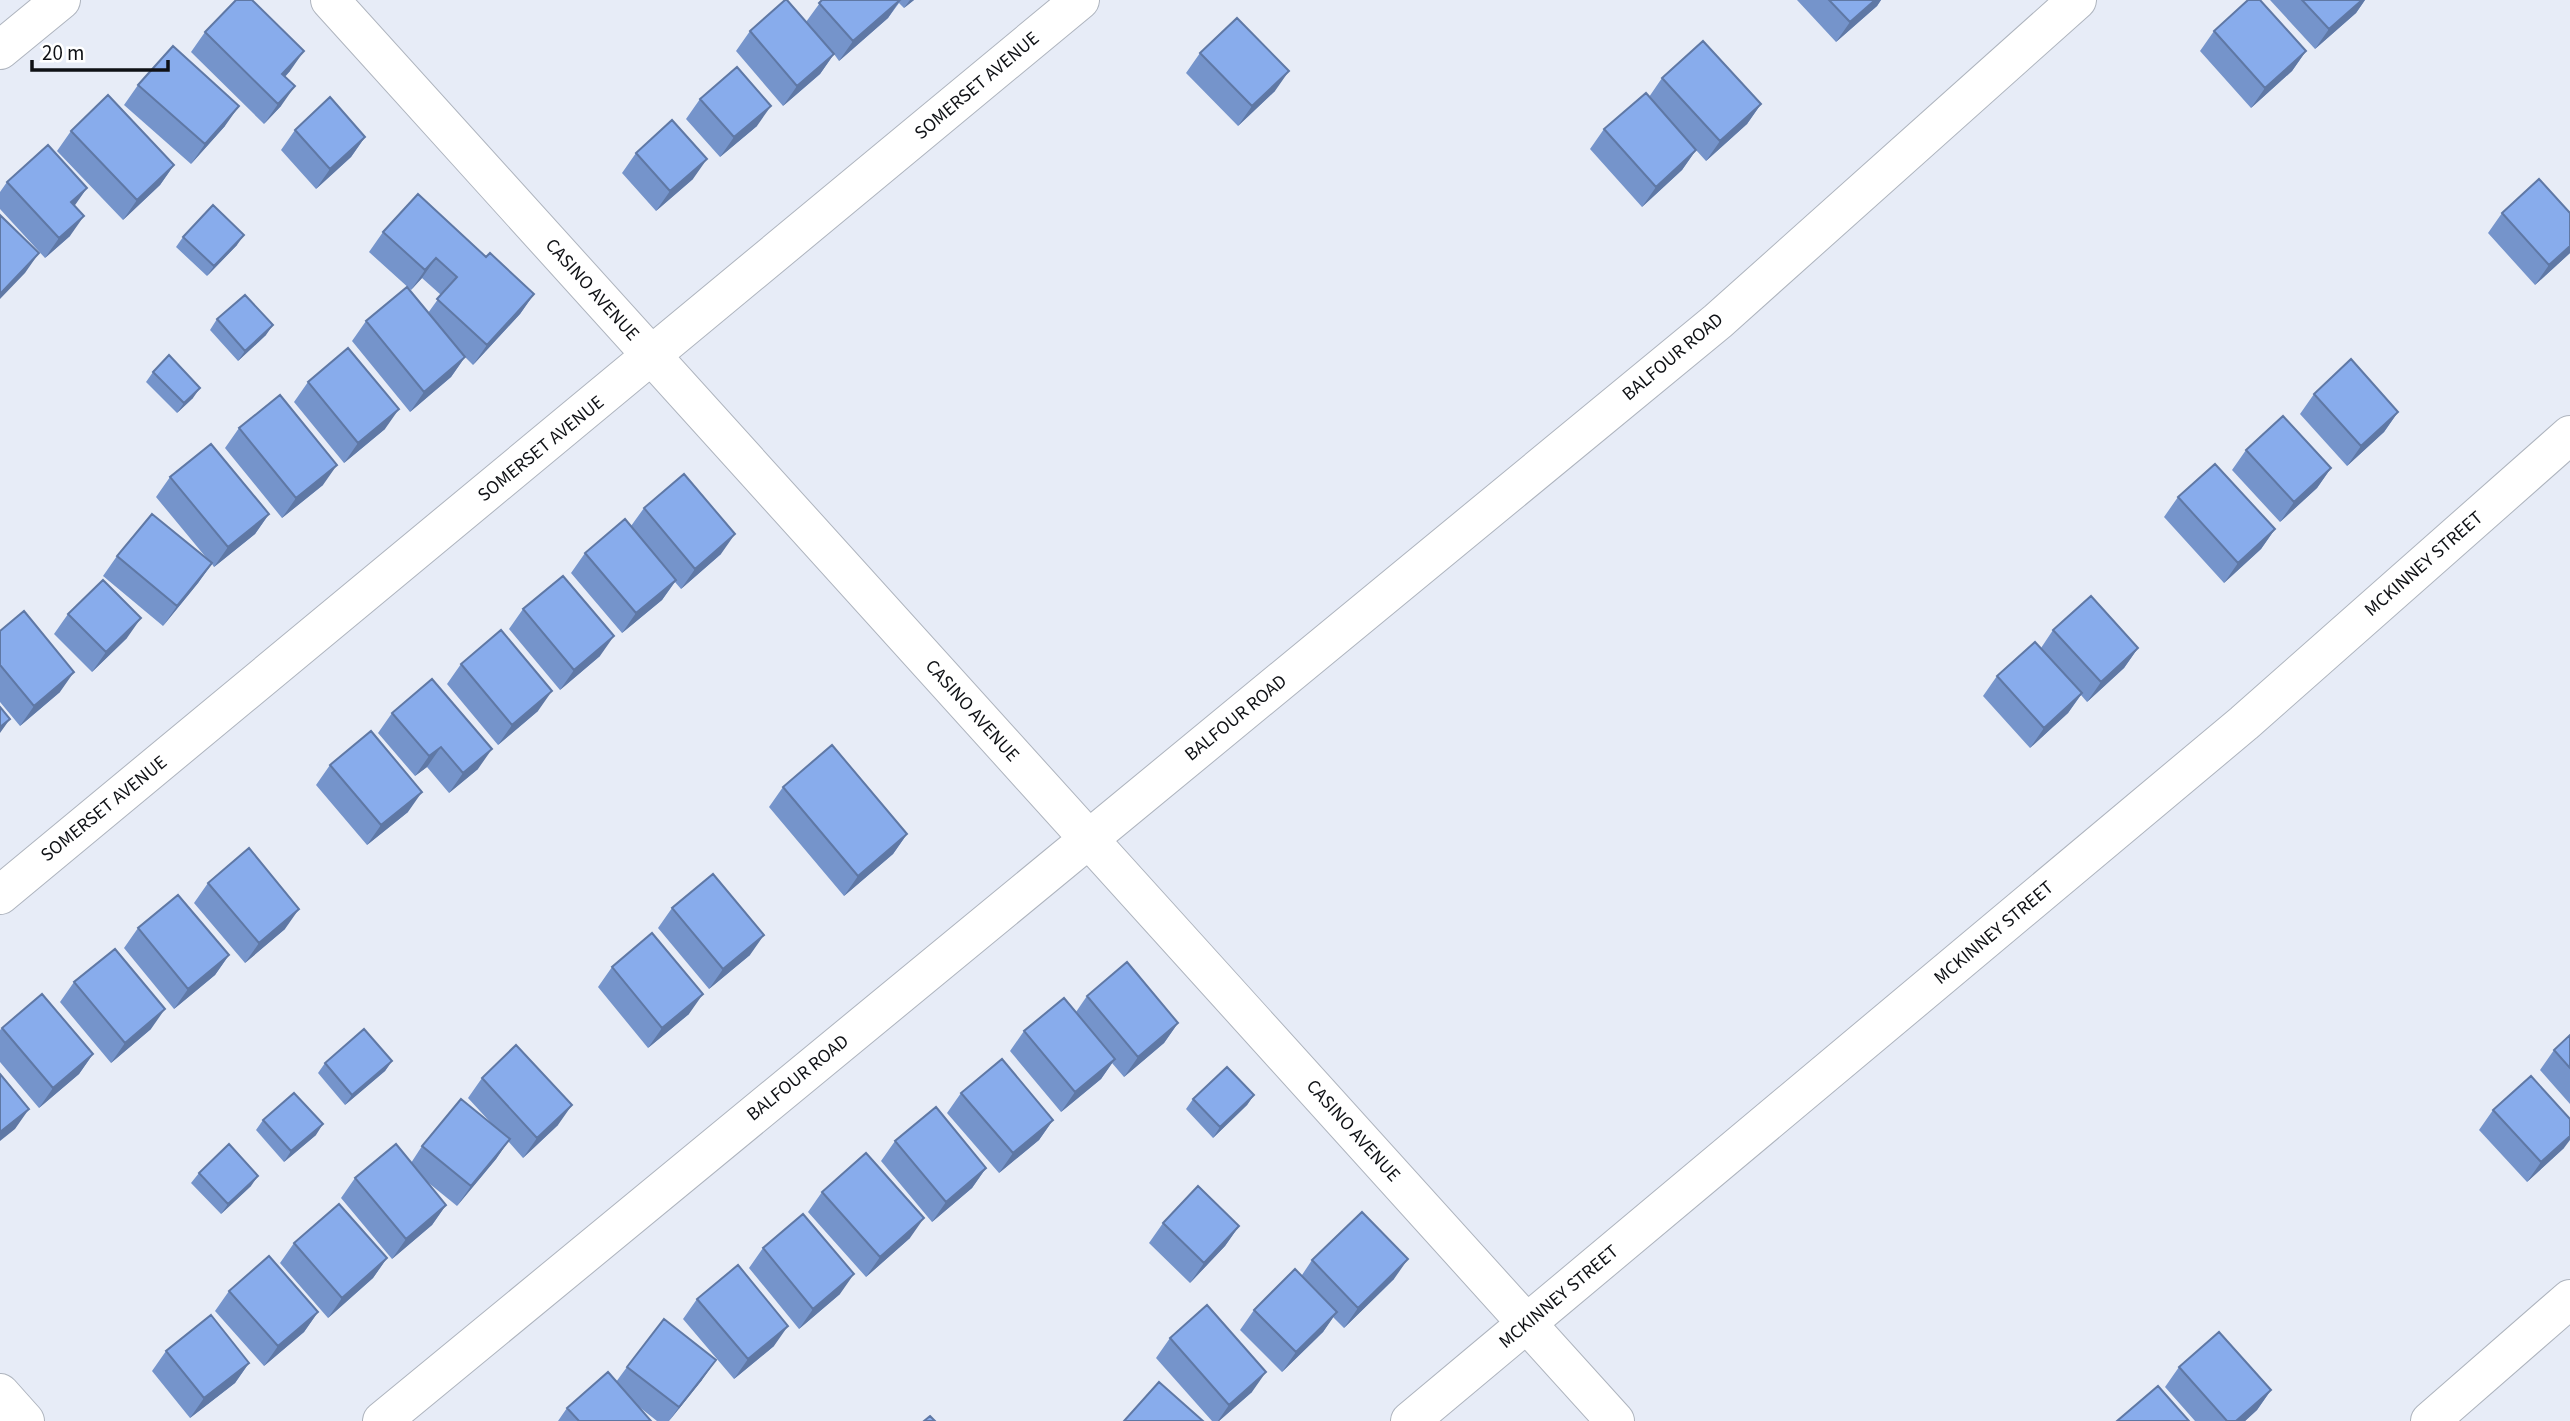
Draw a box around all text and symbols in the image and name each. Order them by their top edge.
street label: SOMERSET AVENUE [909,26,1045,146]
scale bar [32,28,168,72]
text: 20 m [42,38,84,68]
street label: CASINO AVENUE [539,233,645,347]
street label: BALFOUR ROAD [1617,307,1729,407]
street label: SOMERSET AVENUE [472,390,610,508]
street label: MCKINNEY STREET [2359,505,2489,623]
street label: CASINO AVENUE [919,654,1025,768]
street label: BALFOUR ROAD [1179,668,1293,768]
street label: SOMERSET AVENUE [35,750,173,868]
street label: MCKINNEY STREET [1928,875,2060,991]
street label: BALFOUR ROAD [741,1028,855,1128]
street label: CASINO AVENUE [1300,1074,1406,1188]
street label: MCKINNEY STREET [1493,1239,1625,1355]

